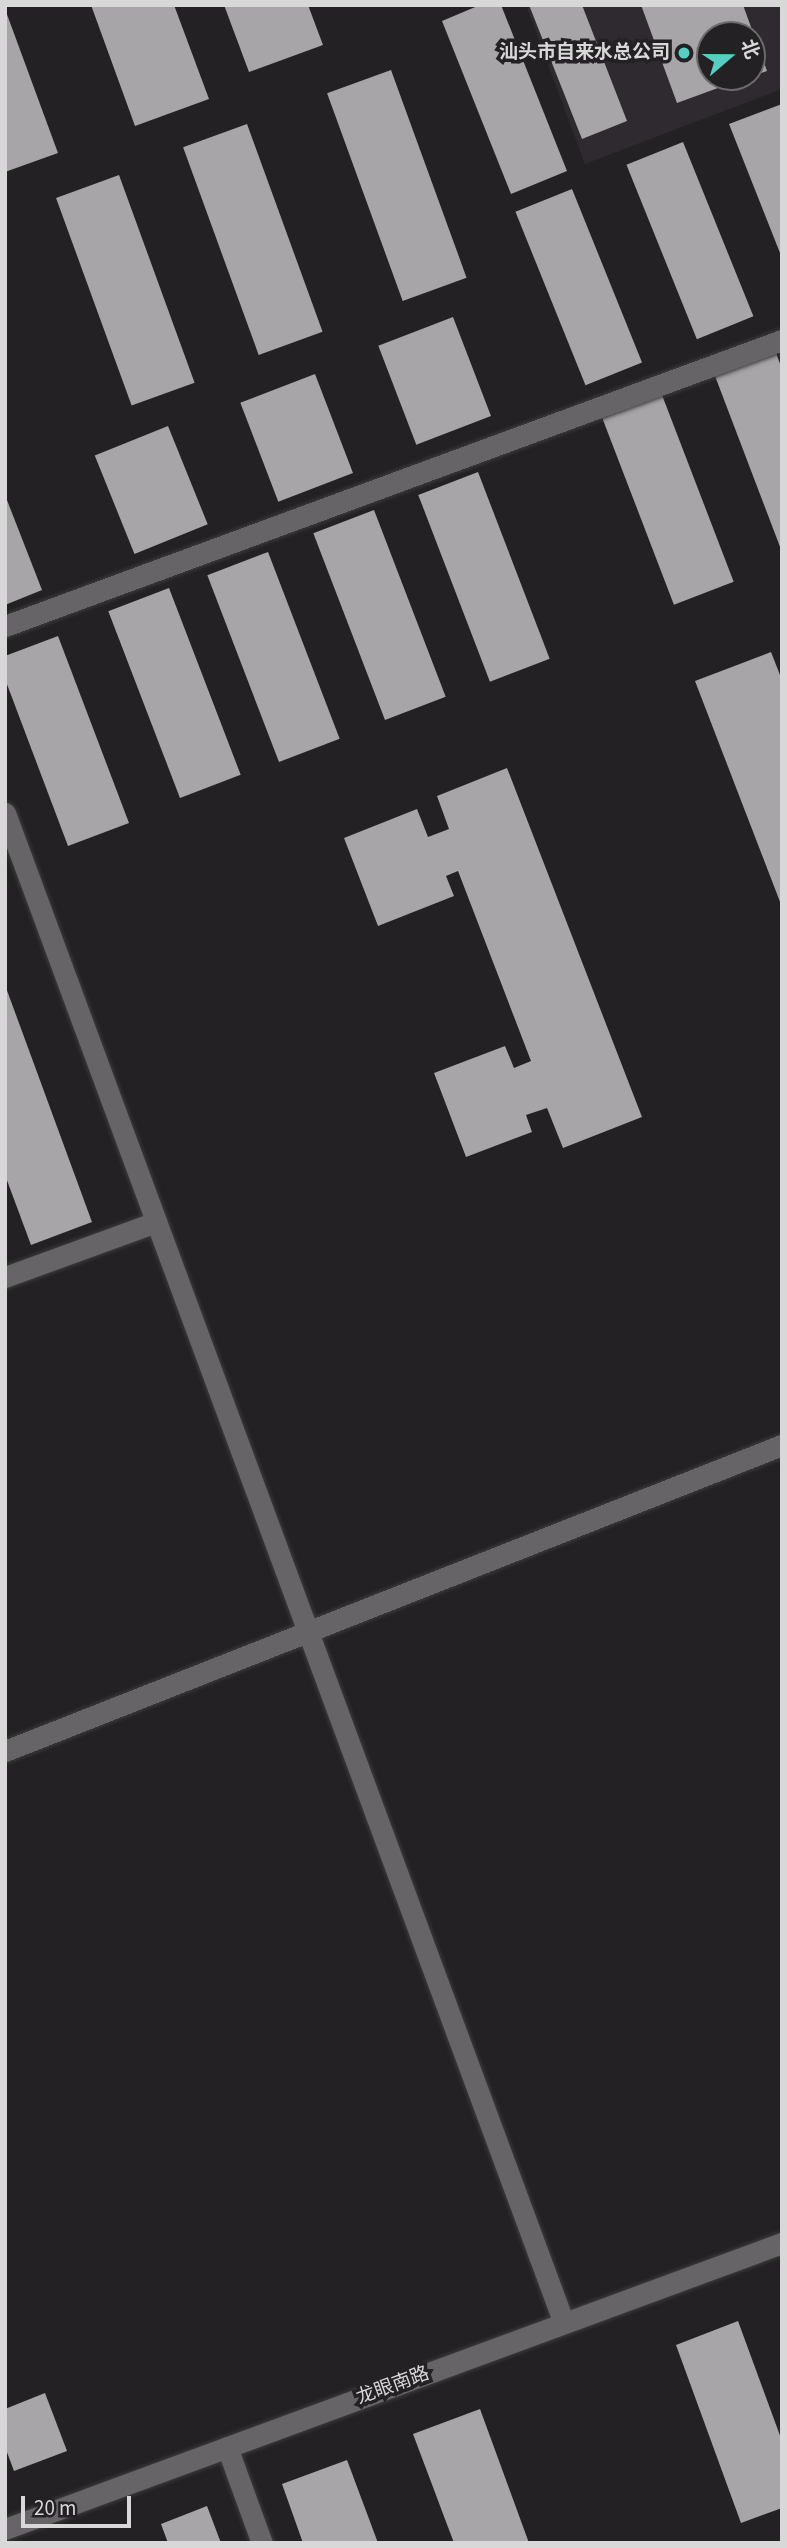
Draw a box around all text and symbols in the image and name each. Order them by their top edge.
north arrow [696,21,766,91]
text: 北 [733,36,765,63]
place label: 汕头市自来水总公司 [499,42,670,64]
marker: 汕头市自来水总公司 [676,45,692,61]
street label: 龙眼南路 [353,2362,433,2410]
scale bar [24,2482,135,2526]
text: 20 m [34,2493,76,2523]

